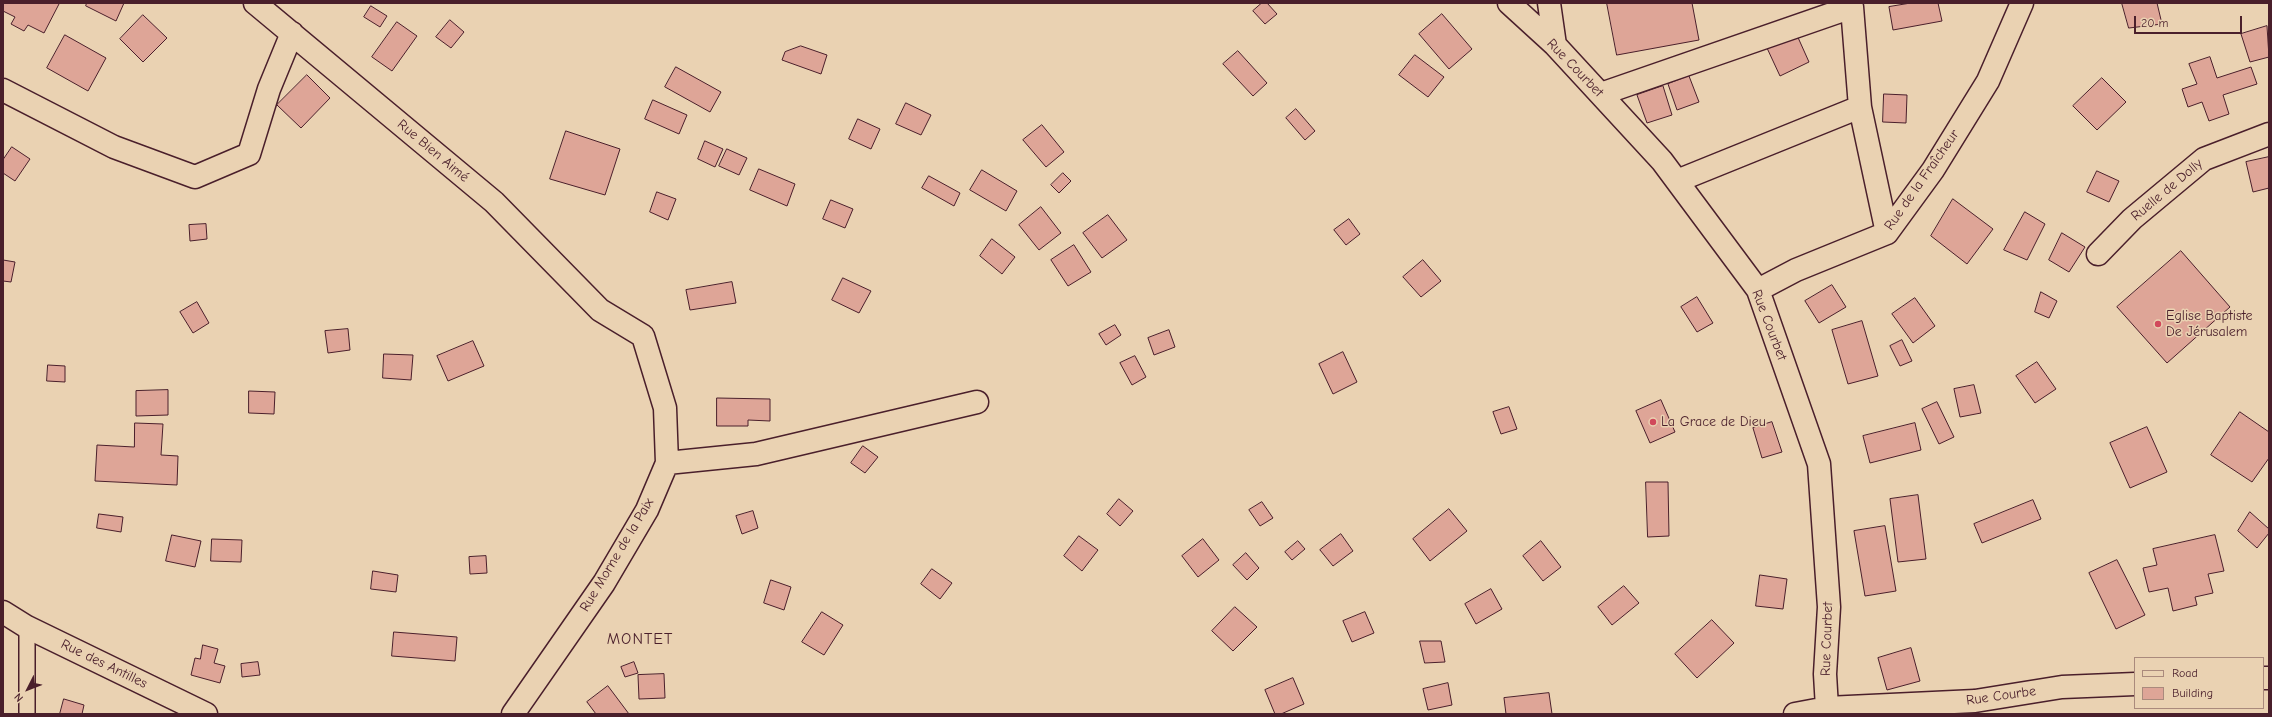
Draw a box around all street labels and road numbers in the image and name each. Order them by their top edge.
street label: Rue Courbet [1543,35,1607,101]
street label: Rue Bien Aimé [394,116,472,186]
street label: Rue de la Fraîcheur [1881,126,1963,234]
street label: Ruelle de Dolly [2128,155,2206,225]
street label: Rue Courbet [1748,287,1790,363]
street label: Rue Morne de la Paix [576,495,658,615]
street label: Rue Courbet [1817,602,1837,676]
street label: Rue des Antilles [58,636,150,692]
street label: Rue Courbe [1965,683,2037,709]

